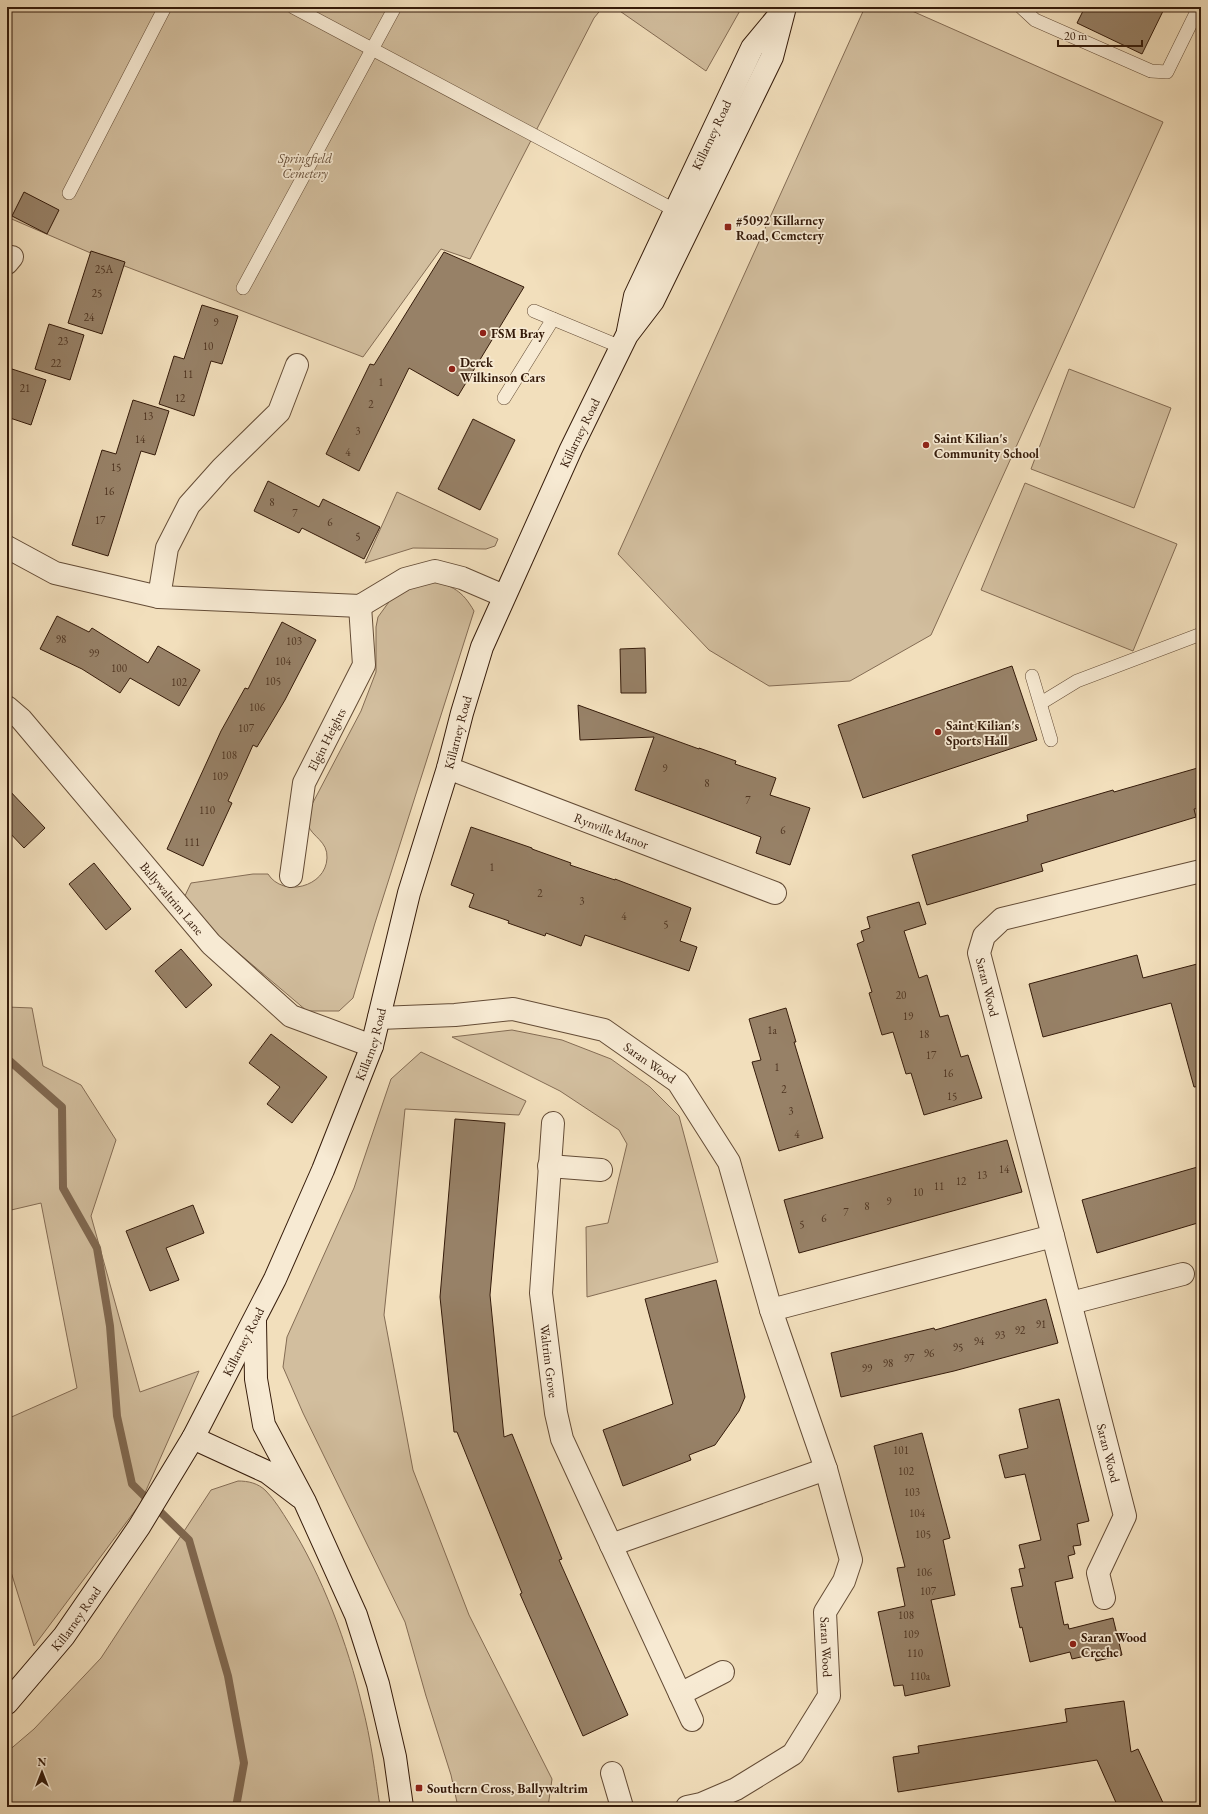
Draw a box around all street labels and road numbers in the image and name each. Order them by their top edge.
street label: Killarney Road [688,97,735,173]
street label: Killarney Road [556,395,604,470]
street label: Killarney Road [440,693,476,771]
street label: Elgin Heights [304,705,350,774]
street label: Rynville Manor [572,809,652,853]
street label: Ballywaltrim Lane [136,858,208,939]
street label: Saran Wood [972,956,1003,1019]
street label: Killarney Road [351,1006,390,1083]
street label: Saran Wood [620,1038,680,1087]
street label: Killarney Road [218,1304,268,1379]
street label: Waltrim Grove [536,1323,562,1399]
street label: Saran Wood [1093,1422,1124,1485]
street label: Killarney Road [47,1583,105,1654]
street label: Saran Wood [816,1616,836,1678]

